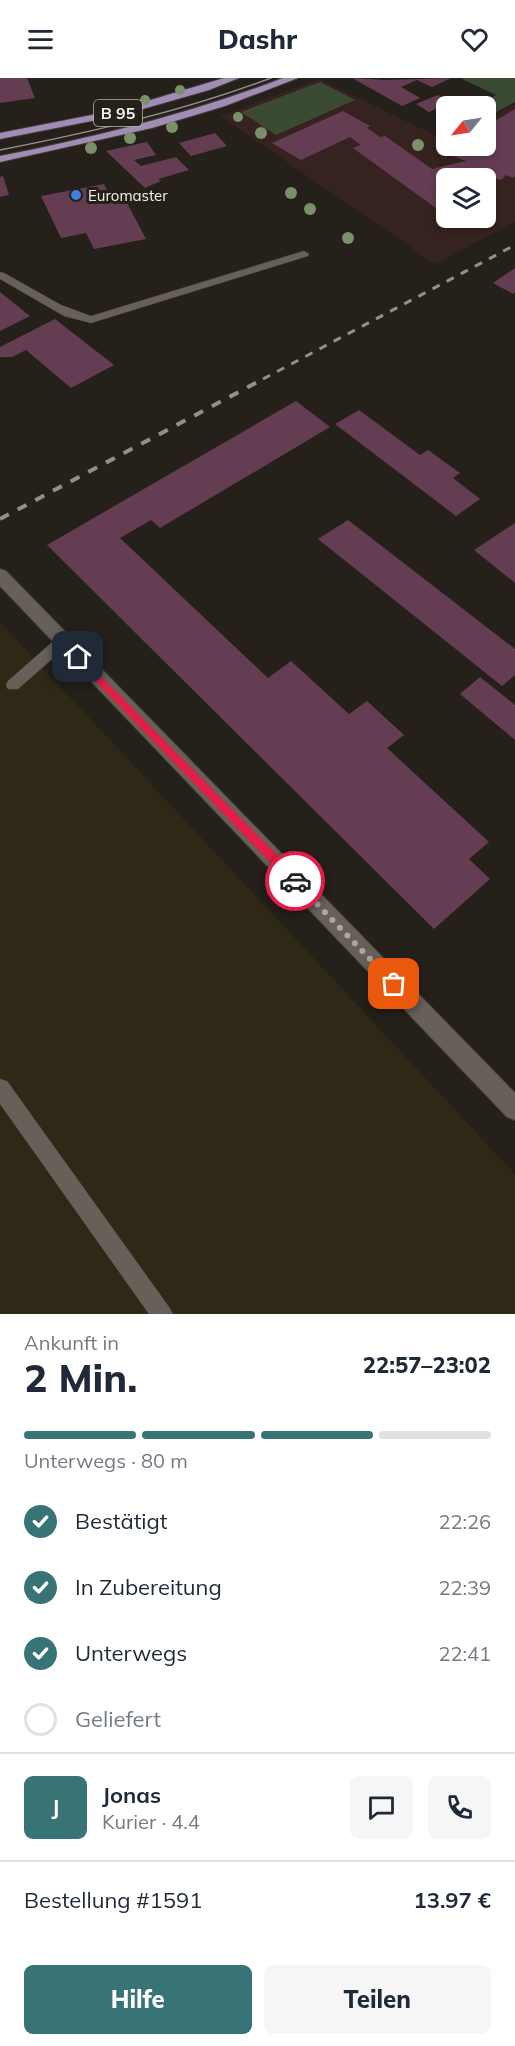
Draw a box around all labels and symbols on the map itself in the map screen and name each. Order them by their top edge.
north arrow [436,96,496,156]
road number: B 95 [94,100,142,126]
place label: Euromaster [88,186,168,205]
marker: Euromaster [69,188,83,202]
pin [52,631,103,682]
courier [265,851,325,911]
pin [368,958,419,1009]

